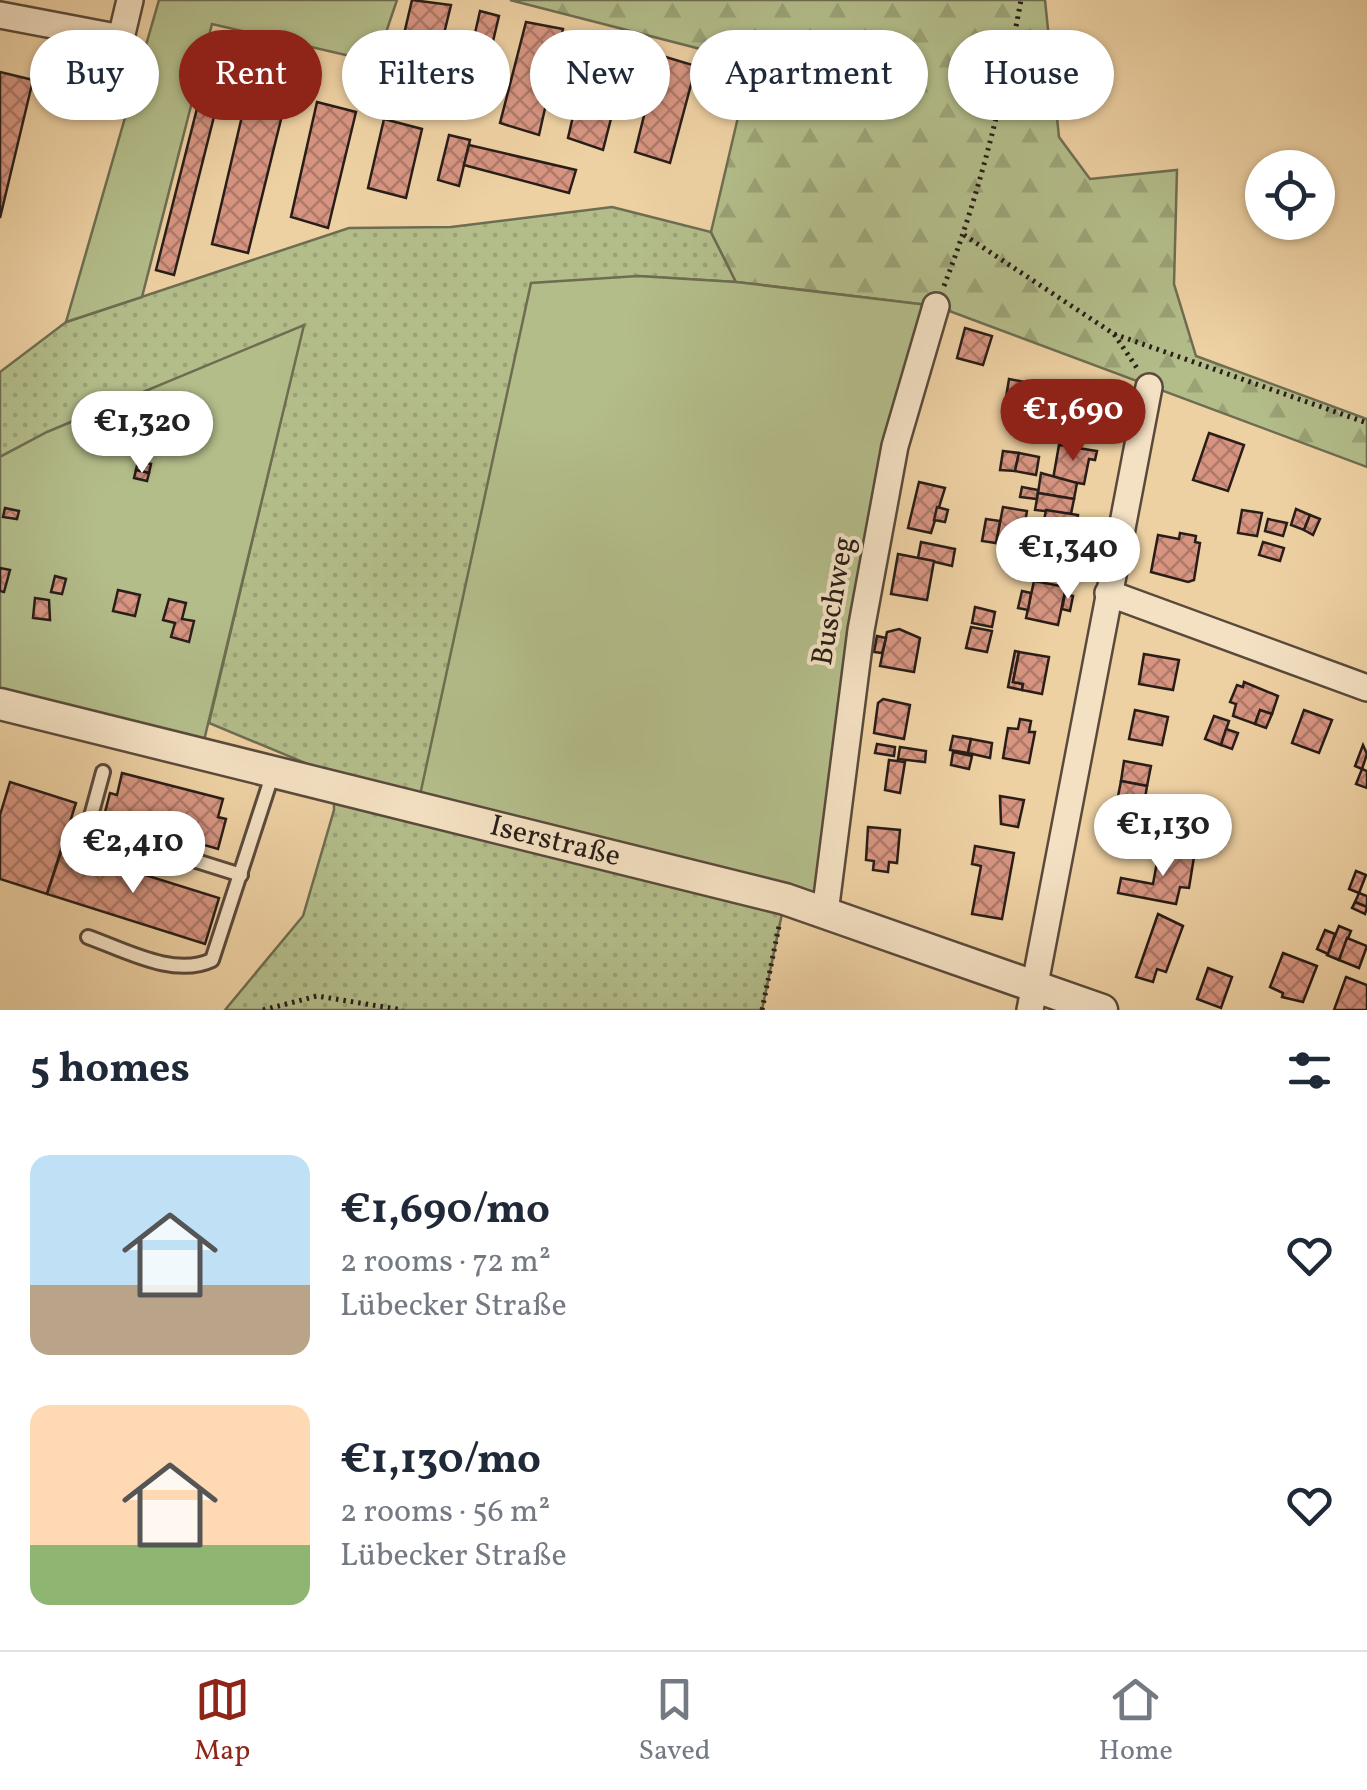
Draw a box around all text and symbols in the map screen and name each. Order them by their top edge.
chip: Buy [30,30,159,120]
chip: Rent [179,30,322,120]
chip: Filters [342,30,510,120]
chip: New [530,30,670,120]
chip: Apartment [690,30,928,120]
chip: House [948,30,1114,120]
map controls [1245,150,1335,240]
button: locate [1245,150,1335,240]
pin: €1,690 [992,379,1154,464]
text: €1,690 [1023,389,1123,433]
pin: €1,320 [61,391,223,476]
text: €1,320 [93,401,191,445]
pin: €1,340 [987,517,1149,602]
text: €1,340 [1018,527,1118,571]
street label: Buschweg [802,533,866,669]
pin: €1,130 [1082,794,1244,879]
text: €1,130 [1116,804,1210,848]
street label: Iserstraße [485,805,625,878]
pin: €2,410 [52,811,214,896]
text: €2,410 [82,821,184,865]
text: 5 homes [30,1041,190,1100]
icon: filters [1282,1043,1337,1098]
text: €1,690/mo [340,1182,550,1241]
icon: home [110,1195,230,1315]
icon: heart [1282,1228,1337,1283]
text: 2 rooms · 72 m² [340,1241,551,1285]
text: Lübecker Straße [340,1285,567,1329]
text: €1,130/mo [340,1432,541,1491]
icon: home [110,1445,230,1565]
icon: heart [1282,1478,1337,1533]
text: 2 rooms · 56 m² [340,1491,550,1535]
text: Lübecker Straße [340,1535,567,1579]
tab: Map [194,1672,250,1771]
tab: Saved [638,1672,711,1771]
tab: Home [1099,1672,1173,1771]

